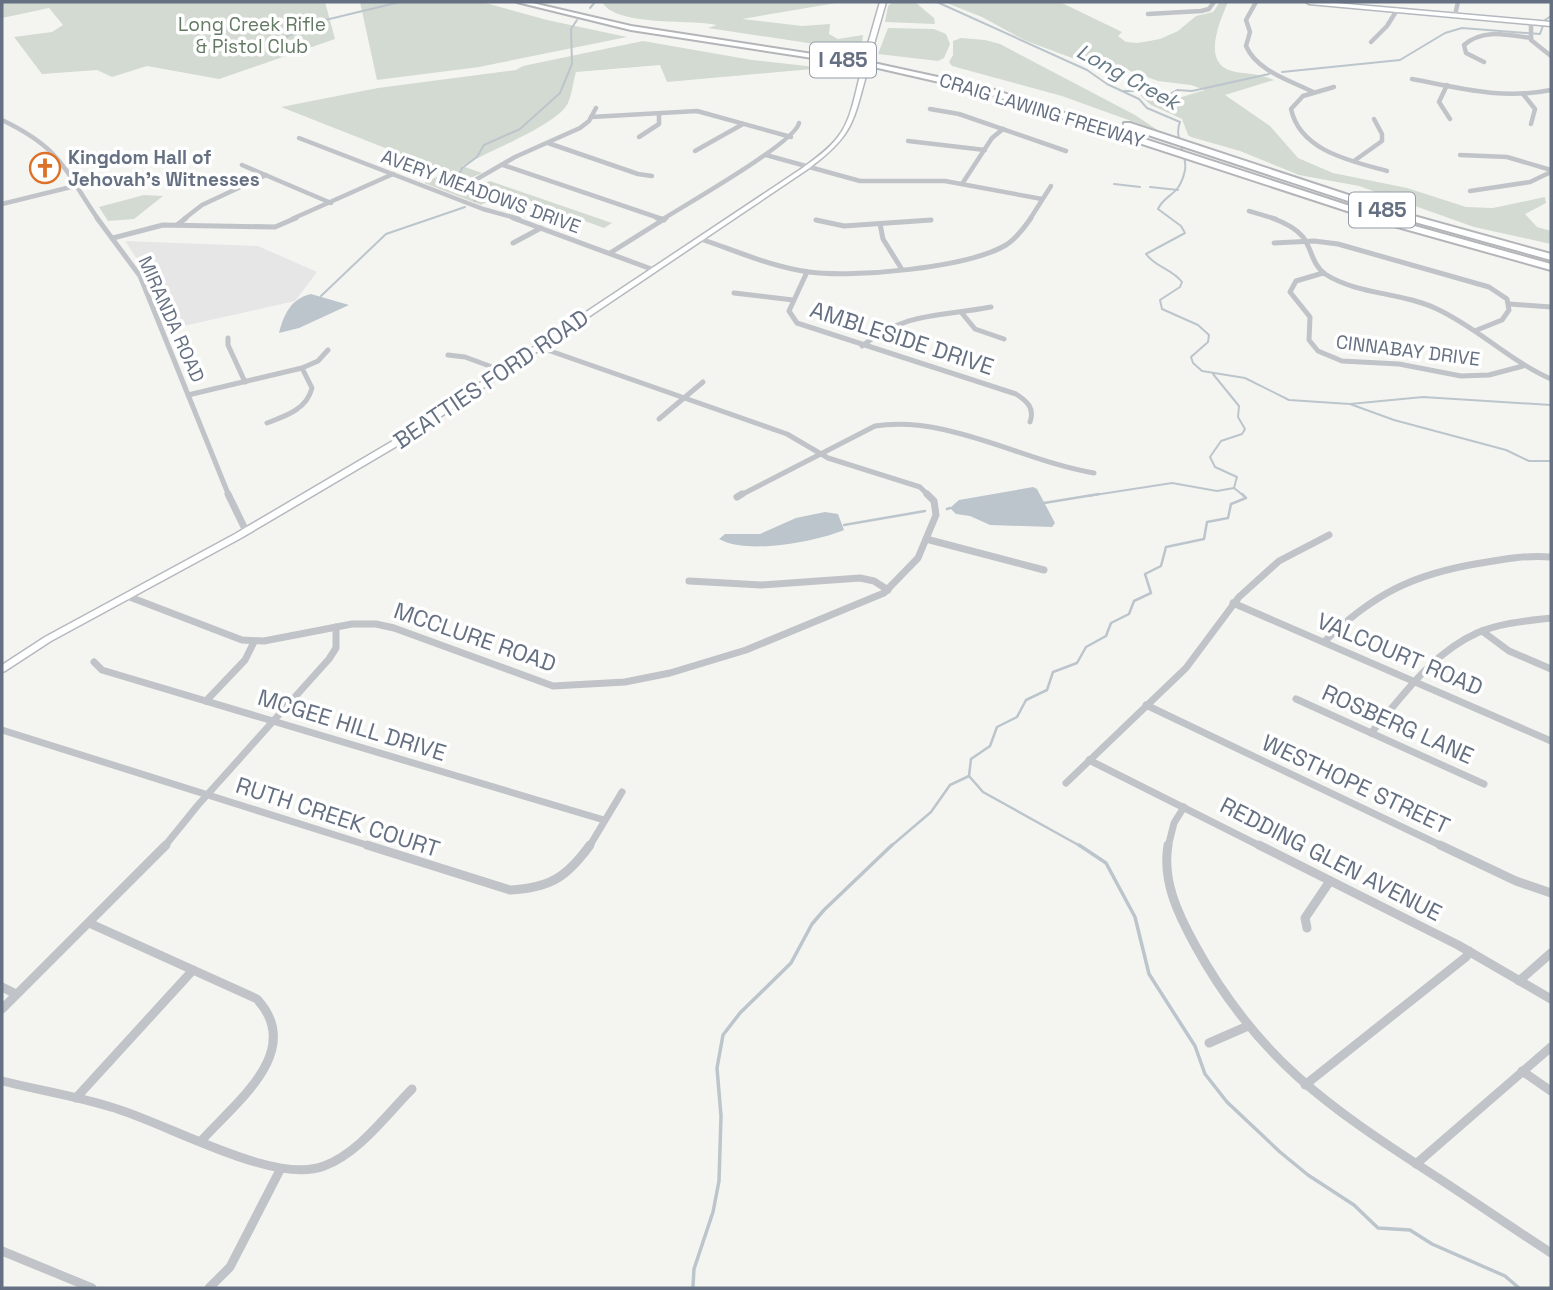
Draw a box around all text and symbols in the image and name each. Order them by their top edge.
park label: Long Creek Rifle & Pistol Club [178,12,326,59]
water label: Long Creek [1072,37,1187,117]
road number: I 485 [810,42,876,78]
street label: CRAIG LAWING FREEWAY [936,67,1148,154]
street label: AVERY MEADOWS DRIVE [378,144,584,239]
place label: Kingdom Hall of Jehovah’s Witnesses [68,145,260,192]
church icon: Kingdom Hall of Jehovah’s Witnesses [28,151,62,185]
road number: I 485 [1349,192,1415,228]
street label: MIRANDA ROAD [133,252,211,386]
street label: AMBLESIDE DRIVE [806,294,998,382]
street label: BEATTIES FORD ROAD [388,302,594,456]
street label: CINNABAY DRIVE [1334,329,1481,372]
street label: MCCLURE ROAD [390,595,560,679]
street label: VALCOURT ROAD [1312,605,1488,703]
street label: ROSBERG LANE [1317,677,1479,771]
street label: MCGEE HILL DRIVE [254,682,450,768]
street label: WESTHOPE STREET [1257,727,1455,841]
street label: RUTH CREEK COURT [232,770,444,864]
street label: REDDING GLEN AVENUE [1215,790,1447,928]

